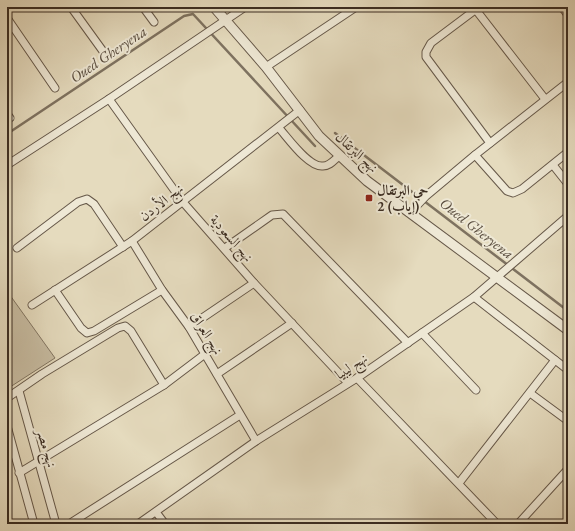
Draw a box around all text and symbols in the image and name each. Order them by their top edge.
water label: Oued Gheryena [66,21,150,87]
street label: نهج البرتقال [329,128,382,179]
street label: نهج الأردن [135,178,189,228]
place label: حي البرتقال 2 (إياب) [377,181,429,215]
marker: حي البرتقال 2 (إياب) [364,193,374,203]
water label: Oued Gheryena [436,193,518,263]
street label: نهج السعودية [204,211,257,268]
street label: نهج العراق [183,308,227,360]
street label: نهج ليبيا [331,349,373,386]
street label: نهج مصر [29,425,61,471]

